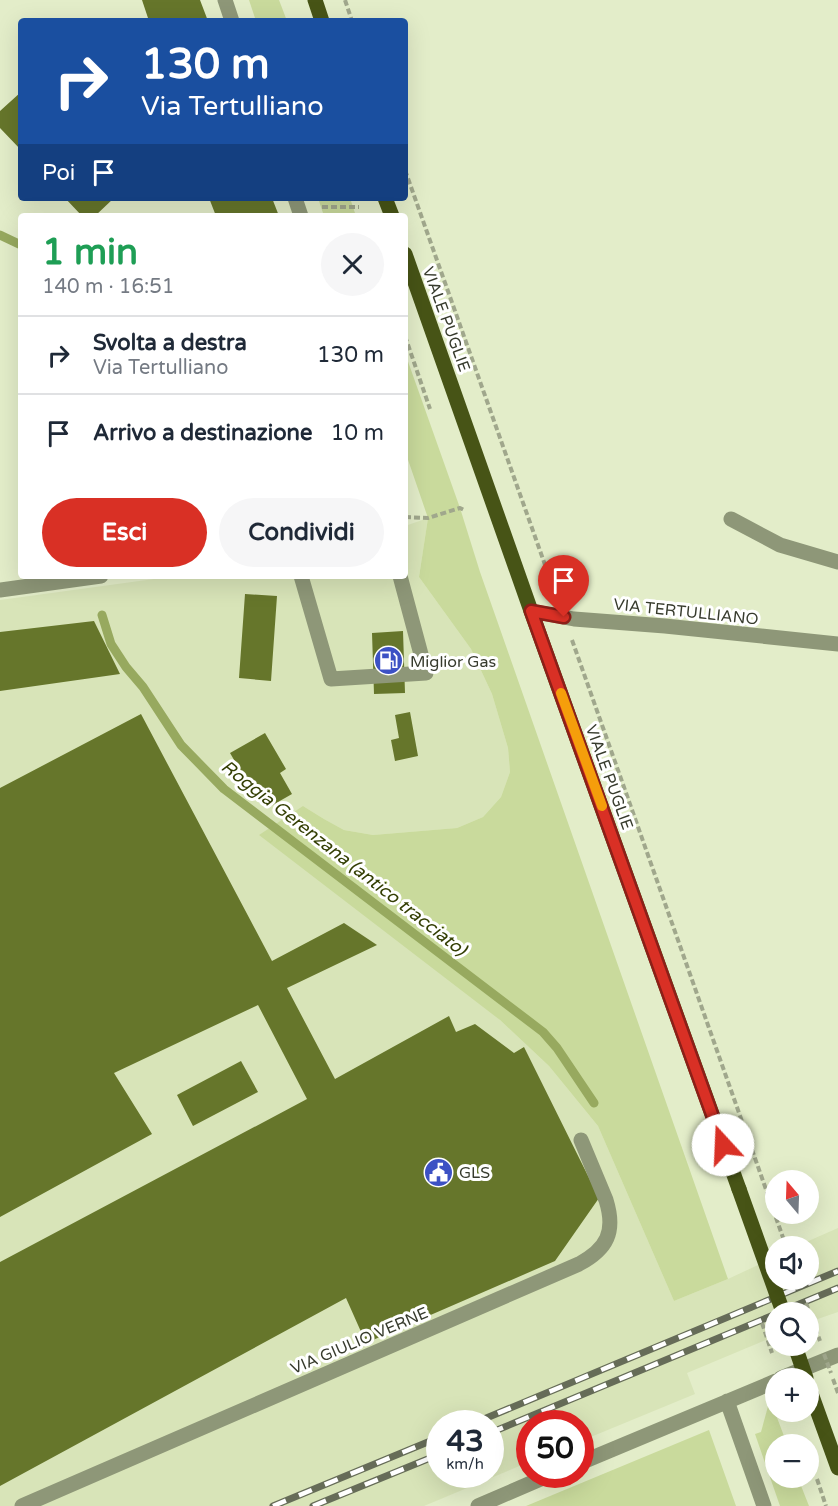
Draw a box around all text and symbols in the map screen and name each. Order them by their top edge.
text: 130 m [141,39,270,90]
icon: right [42,42,120,120]
text: Via Tertulliano [141,90,324,123]
icon: arrive [87,156,120,189]
text: Poi [42,160,75,186]
text: 1 min [42,231,138,274]
button: close [321,233,384,296]
street label: VIALE PUGLIE [418,264,474,375]
text: 140 m · 16:51 [42,275,174,299]
text: Svolta a destra [93,330,247,356]
icon: right [42,339,75,372]
text: 130 m [317,342,384,368]
text: Via Tertulliano [93,356,228,380]
icon: arrive [42,417,75,450]
text: Arrivo a destinazione [93,420,312,446]
text: 10 m [330,420,384,446]
button: Esci [42,498,207,567]
button: Condividi [219,498,384,567]
pin [538,555,589,617]
icon: arrive [547,564,580,597]
street label: VIA TERTULLIANO [612,594,759,630]
fuel station icon: Miglior Gas [373,645,405,677]
place label: Miglior Gas [410,652,496,672]
street label: VIALE PUGLIE [581,722,637,833]
water label: Roggia Gerenzana (antico tracciato) [217,755,472,961]
position arrow [691,1113,755,1177]
public building icon: GLS [422,1156,454,1188]
place label: GLS [459,1163,490,1183]
north arrow [765,1170,819,1224]
map controls [765,1170,819,1488]
button: sound [765,1236,819,1290]
button: search [765,1302,819,1356]
street label: VIA GIULIO VERNE [288,1303,431,1379]
button: + [765,1368,819,1422]
speed limit sign: 50 [516,1410,594,1488]
text: 43 [446,1423,484,1460]
button: − [765,1434,819,1488]
text: km/h [446,1455,484,1473]

